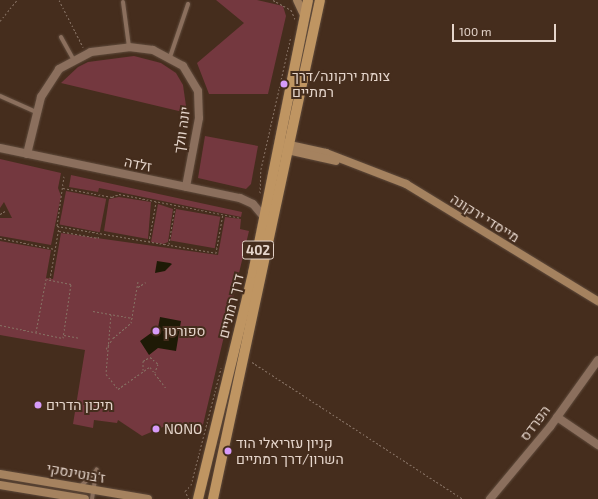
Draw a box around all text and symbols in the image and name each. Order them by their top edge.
scale bar [454,16,558,42]
text: 100 m [459,24,491,38]
place label: צומת ירקונה/דרך רמתיים [292,68,390,100]
marker: צומת ירקונה/דרך רמתיים [279,79,289,89]
street label: יונה וולך [170,105,194,155]
street label: זלדה [123,153,153,175]
street label: מייסדי ירקונה [447,190,523,246]
road number: 402 [241,239,275,261]
street label: דרך רמתיים [215,272,247,340]
place label: ספורטן [164,323,205,339]
marker: ספורטן [151,326,161,336]
place label: תיכון הדרים [46,397,113,413]
marker: תיכון הדרים [33,400,43,410]
street label: הפרדס [516,402,554,444]
place label: NONO [164,421,202,437]
marker: NONO [151,424,161,434]
place label: קניון עזריאלי הוד השרון/דרך רמתיים [236,435,344,468]
marker: קניון עזריאלי הוד השרון/דרך רמתיים [223,446,233,456]
street label: ז'בוטינסקי [45,460,107,486]

